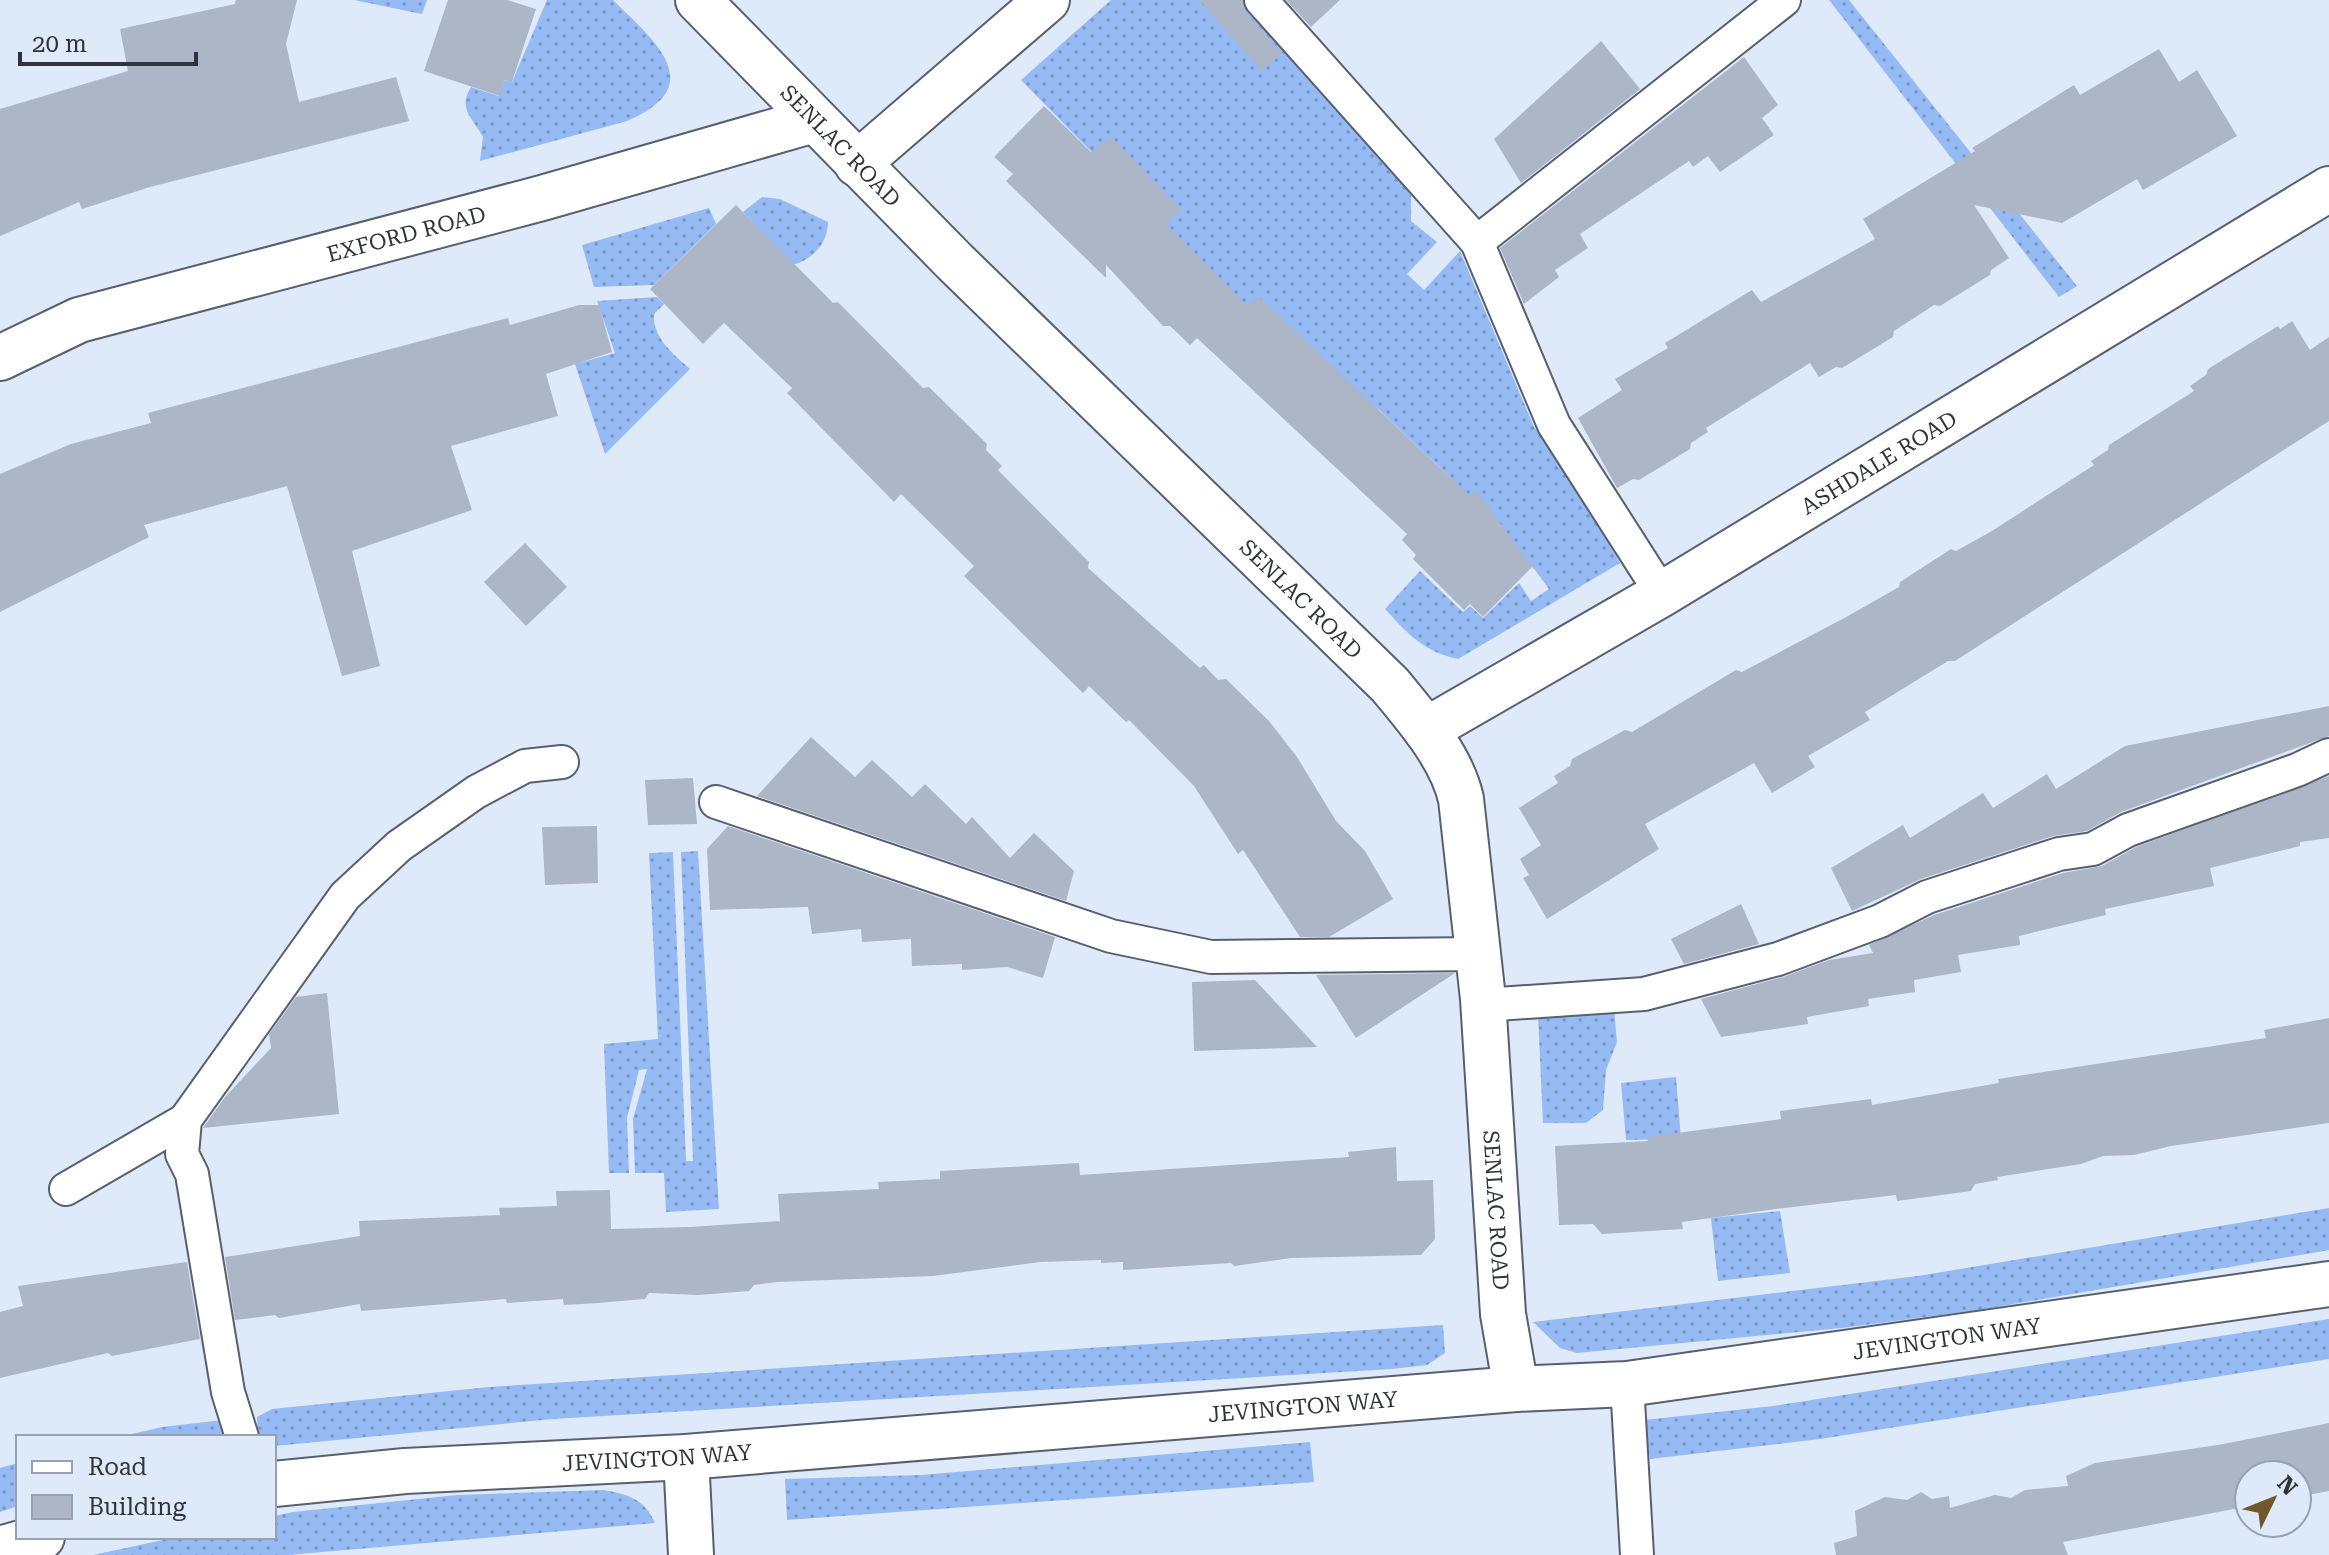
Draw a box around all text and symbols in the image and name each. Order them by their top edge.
scale bar [20,16,196,66]
text: 20 m [32,30,87,58]
street label: SENLAC ROAD [776,80,905,212]
street label: EXFORD ROAD [324,201,488,267]
street label: ASHDALE ROAD [1797,406,1962,520]
street label: SENLAC ROAD [1235,534,1367,664]
street label: SENLAC ROAD [1478,1129,1513,1291]
street label: JEVINGTON WAY [1851,1313,2043,1365]
street label: JEVINGTON WAY [1207,1387,1399,1427]
legend [16,1435,276,1539]
street label: JEVINGTON WAY [561,1440,753,1476]
text: Road [88,1453,147,1481]
north arrow [2233,1459,2313,1539]
text: N [2272,1471,2302,1500]
text: Building [88,1493,186,1521]

